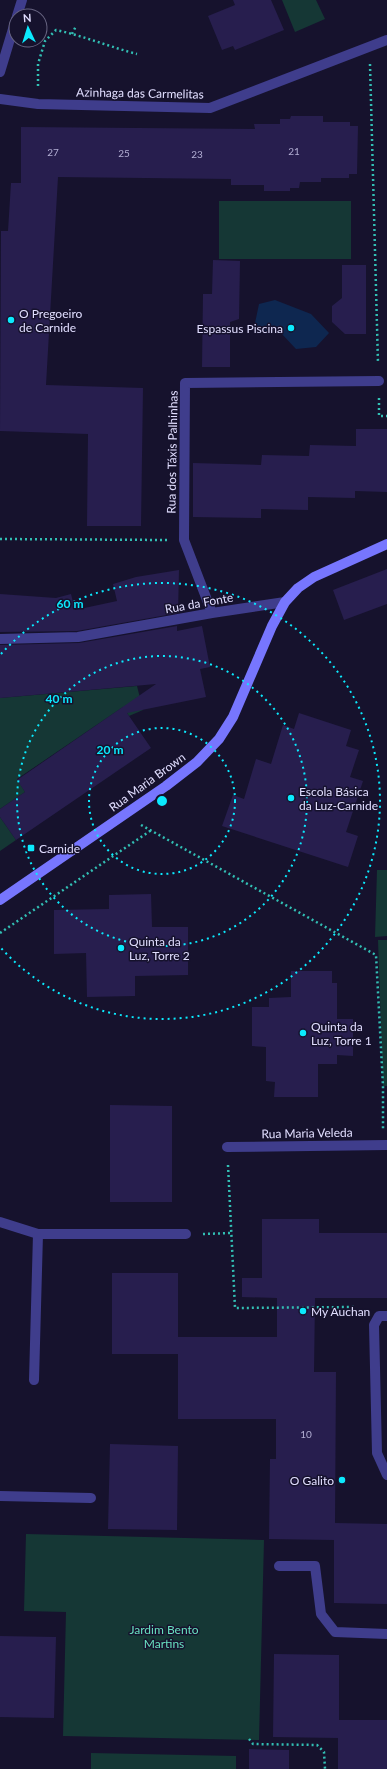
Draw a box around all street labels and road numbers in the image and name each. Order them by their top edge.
street label: Azinhaga das Carmelitas [76,84,204,102]
street label: Rua dos Táxis Palhinhas [163,390,181,514]
street label: Rua da Fonte [164,590,234,616]
street label: Rua Maria Brown [106,749,188,815]
street label: Rua Maria Veleda [261,1125,353,1141]

